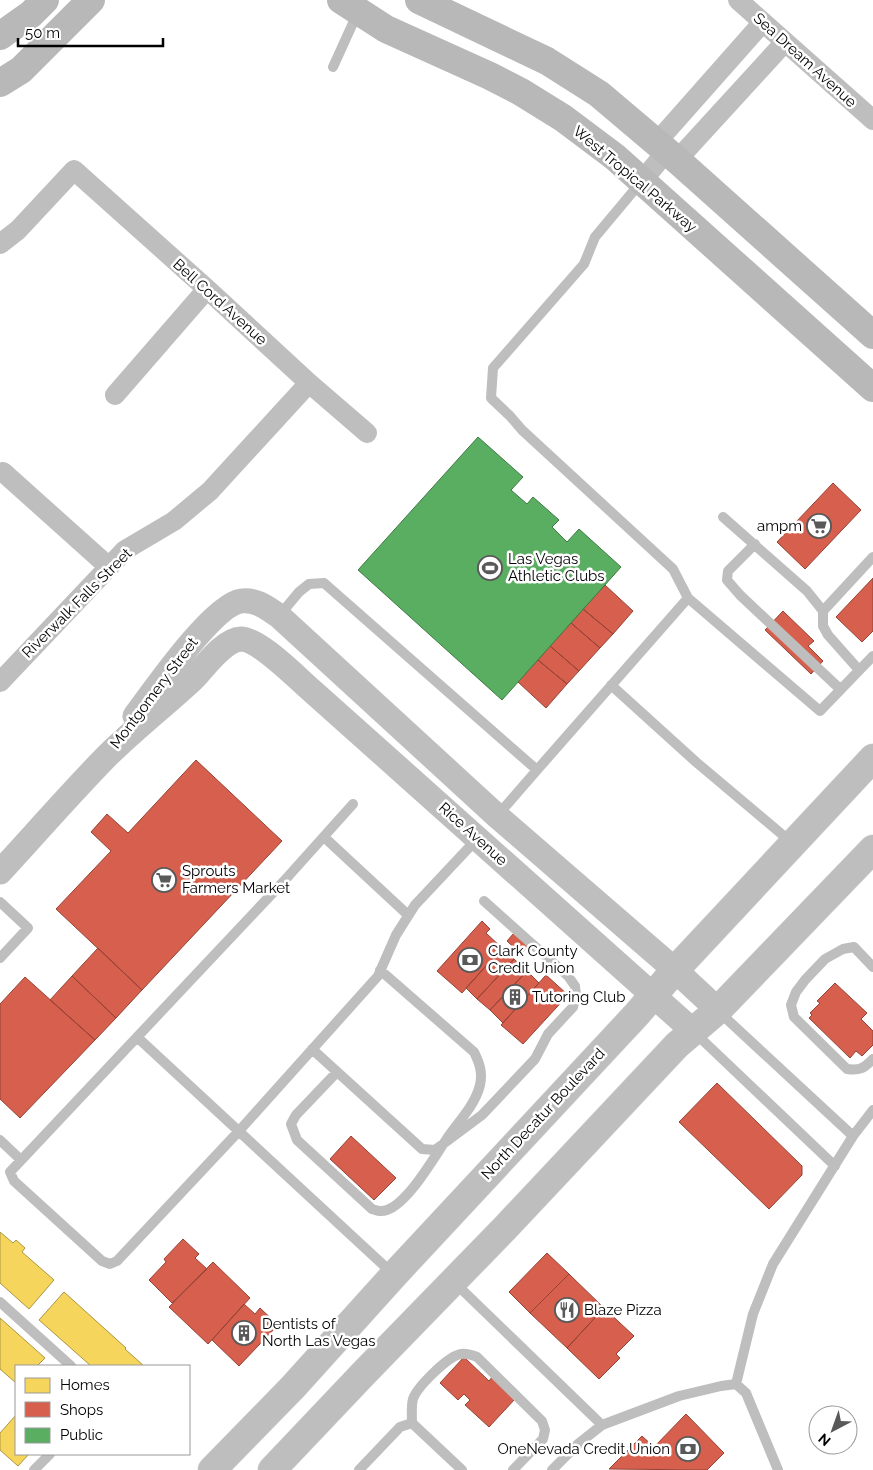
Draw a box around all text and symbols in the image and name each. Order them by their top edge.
street label: Sea Dream Avenue [750,9,860,111]
scale bar [18,15,162,47]
text: 50 m [25,24,60,42]
street label: West Tropical Parkway [569,122,701,236]
street label: Bell Cord Avenue [169,255,271,349]
supermarket icon: ampm [806,513,832,539]
place label: ampm [757,517,802,535]
street label: Riverwalk Falls Street [18,544,136,662]
place label: Las Vegas Athletic Clubs [508,550,605,585]
sports icon: Las Vegas Athletic Clubs [477,555,503,581]
street label: Montgomery Street [106,634,202,752]
street label: Rice Avenue [435,799,511,870]
place label: Sprouts Farmers Market [182,862,290,897]
supermarket icon: Sprouts Farmers Market [151,867,177,893]
place label: Clark County Credit Union [488,942,578,977]
bank icon: Clark County Credit Union [457,947,483,973]
building icon: Tutoring Club [502,984,528,1010]
place label: Tutoring Club [532,988,626,1006]
street label: North Decatur Boulevard [478,1045,608,1183]
restaurant icon: Blaze Pizza [554,1297,580,1323]
place label: Blaze Pizza [584,1301,662,1319]
place label: Dentists of North Las Vegas [262,1315,375,1350]
building icon: Dentists of North Las Vegas [231,1320,257,1346]
legend [15,1365,190,1455]
text: Homes [60,1376,110,1394]
text: Shops [60,1401,103,1419]
north arrow [808,1405,858,1455]
text: Public [60,1426,103,1444]
text: N [815,1430,834,1449]
bank icon: OneNevada Credit Union [675,1436,701,1462]
place label: OneNevada Credit Union [497,1440,670,1458]

